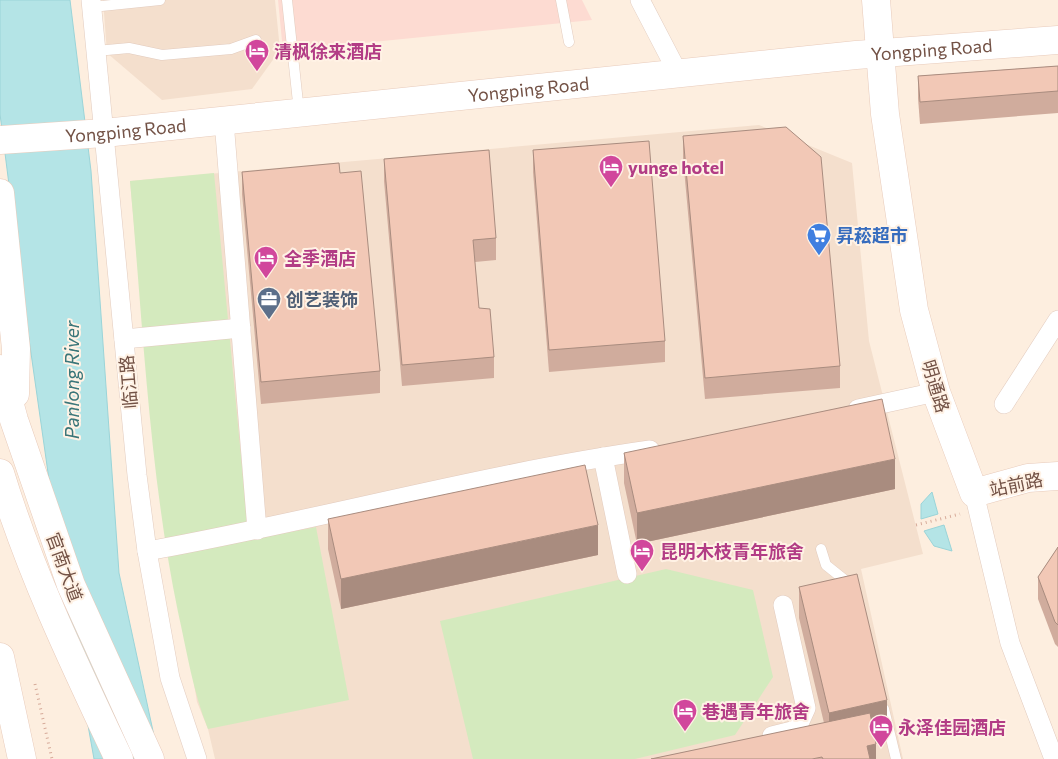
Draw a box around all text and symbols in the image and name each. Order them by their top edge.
street label: Yongping Road [870,34,993,65]
hotel icon: 清枫徐来酒店 [244,38,270,72]
place label: 清枫徐来酒店 [274,40,382,62]
street label: Yongping Road [467,72,590,106]
street label: Yongping Road [64,114,187,147]
hotel icon: yunge hotel [598,154,624,188]
place label: yunge hotel [628,156,724,178]
supermarket icon: 昇菘超市 [806,222,832,256]
place label: 昇菘超市 [836,224,908,246]
hotel icon: 全季酒店 [253,245,279,279]
place label: 全季酒店 [284,247,356,269]
office icon: 创艺装饰 [256,286,282,320]
place label: 创艺装饰 [286,288,358,310]
water label: Panlong River [60,319,83,439]
street label: 临江路 [115,354,141,410]
street label: 明通路 [918,357,954,415]
street label: 站前路 [987,468,1045,500]
street label: 官南大道 [42,529,88,605]
hotel icon: 昆明木枝青年旅舍 [629,538,655,572]
place label: 昆明木枝青年旅舍 [660,540,804,562]
hotel icon: 巷遇青年旅舍 [672,698,698,732]
place label: 巷遇青年旅舍 [702,700,810,722]
hotel icon: 永泽佳园酒店 [868,714,894,748]
place label: 永泽佳园酒店 [898,716,1006,738]

